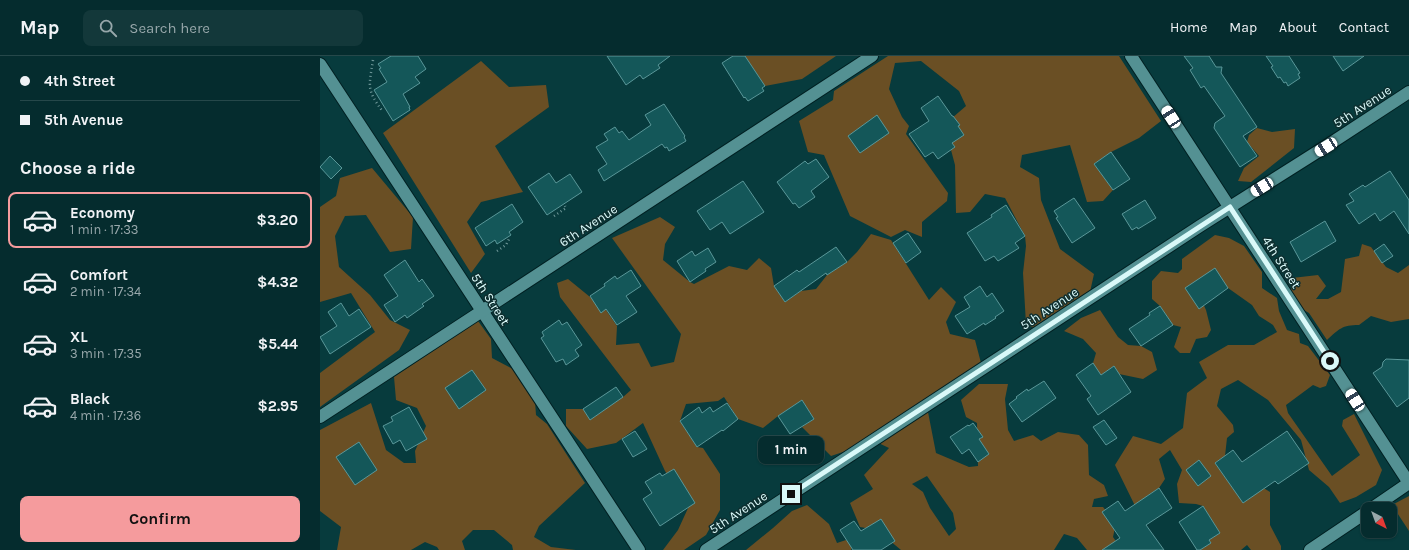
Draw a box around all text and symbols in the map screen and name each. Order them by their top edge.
search box [83,10,363,46]
text: Map [20,17,59,39]
icon: search [97,17,119,39]
text: Search here [129,19,210,37]
text: Home [1170,19,1207,36]
text: Map [1229,19,1257,36]
text: About [1279,19,1317,36]
text: Contact [1339,19,1389,36]
text: 4th Street [44,72,115,90]
street label: 5th Avenue [1331,82,1394,131]
car [1159,104,1183,130]
text: 5th Avenue [44,111,123,129]
car [1313,136,1339,158]
text: Choose a ride [20,157,135,179]
car [1249,176,1275,198]
street label: 6th Avenue [556,201,620,250]
icon: car [22,202,58,238]
text: Economy [70,204,135,222]
text: $3.20 [257,211,298,229]
text: 1 min · 17:33 [70,222,139,237]
street label: 4th Street [1259,234,1304,291]
icon: car [22,264,58,300]
text: Comfort [70,266,128,284]
street label: 5th Street [468,271,513,328]
text: $4.32 [257,273,298,291]
text: 2 min · 17:34 [70,284,141,299]
street label: 5th Avenue [1018,284,1081,333]
icon: car [22,326,58,362]
text: XL [70,328,88,346]
text: $5.44 [258,335,298,353]
text: 3 min · 17:35 [70,346,142,361]
route start [1321,352,1339,370]
car [1343,387,1367,413]
icon: car [22,388,58,424]
text: Black [70,390,110,408]
text: $2.95 [257,397,298,415]
text: 4 min · 17:36 [70,408,141,423]
callout: 1 min [758,436,824,464]
text: 1 min [775,442,807,457]
route end [782,485,800,503]
street label: 5th Avenue [707,488,770,537]
button: Confirm [20,496,300,542]
north arrow [1361,502,1397,538]
map controls [1361,502,1397,538]

